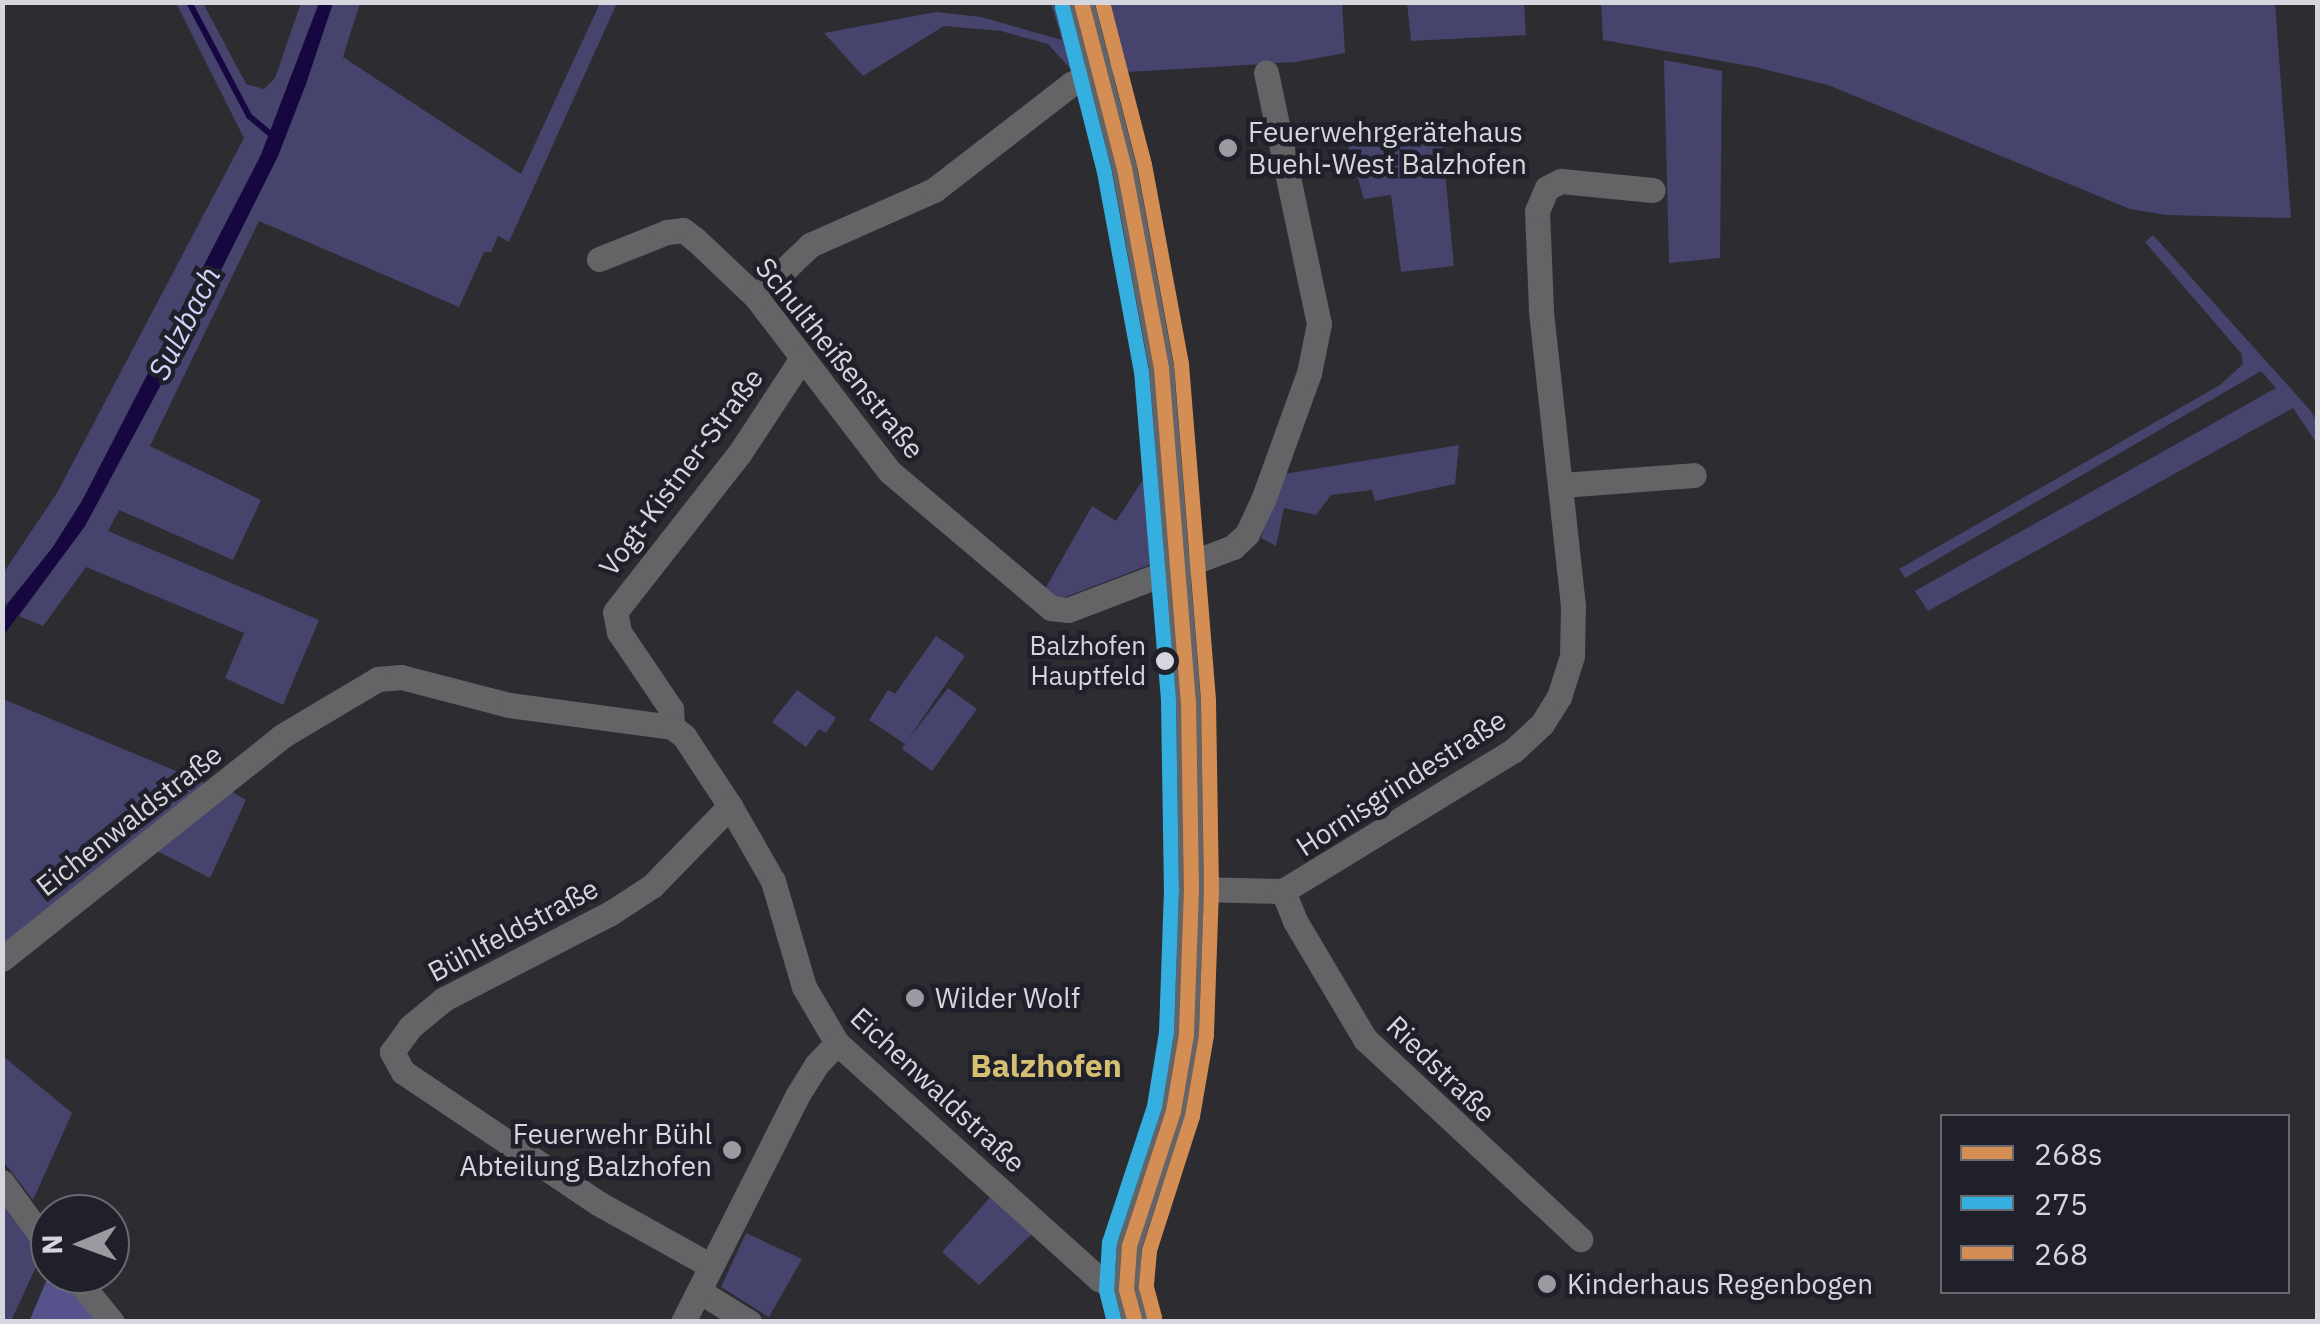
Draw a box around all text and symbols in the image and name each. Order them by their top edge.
place label: Feuerwehrgerätehaus Buehl-West Balzhofen [1248,115,1527,181]
marker: Feuerwehrgerätehaus Buehl-West Balzhofen [1217,137,1239,159]
street label: Schultheißenstraße [749,251,931,465]
water label: Sulzbach [140,261,228,385]
street label: Vogt-Kistner-Straße [592,362,770,582]
place label: Balzhofen Hauptfeld [1029,630,1146,691]
marker: Balzhofen Hauptfeld [1155,651,1175,671]
street label: Hornisgrindestraße [1290,703,1512,863]
street label: Eichenwaldstraße [30,737,228,903]
street label: Bühlfeldstraße [422,871,604,989]
place label: Wilder Wolf [935,981,1080,1015]
marker: Wilder Wolf [904,987,926,1009]
street label: Eichenwaldstraße [844,1001,1032,1179]
street label: Riedstraße [1380,1009,1502,1129]
district label: Balzhofen [970,1046,1122,1084]
legend [1940,1114,2290,1294]
place label: Feuerwehr Bühl Abteilung Balzhofen [460,1117,712,1183]
text: 268s [2034,1134,2103,1173]
marker: Feuerwehr Bühl Abteilung Balzhofen [721,1139,743,1161]
text: 275 [2034,1184,2088,1223]
north arrow [30,1194,130,1294]
text: N [33,1234,70,1255]
text: 268 [2034,1234,2088,1273]
place label: Kinderhaus Regenbogen [1567,1267,1873,1301]
marker: Kinderhaus Regenbogen [1536,1273,1558,1295]

